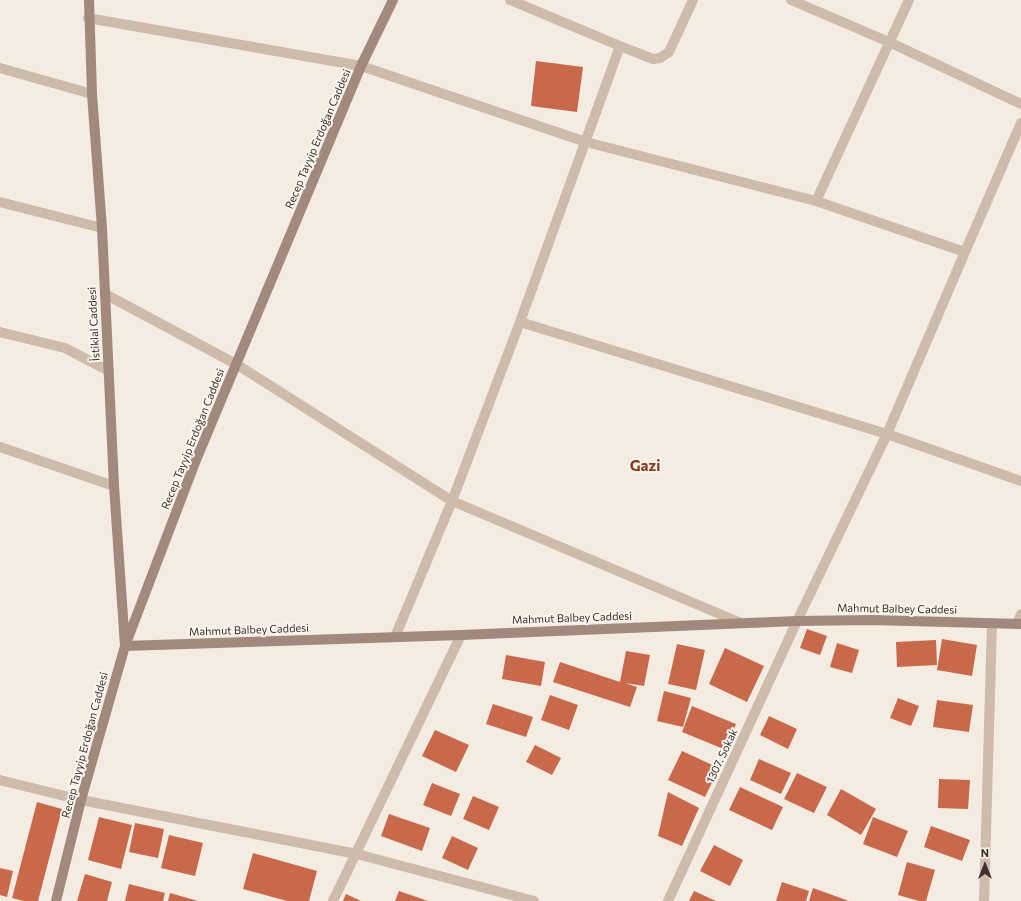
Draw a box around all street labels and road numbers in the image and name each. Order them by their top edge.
street label: Recep Tayyip Erdoğan Caddesi [283,67,353,211]
street label: İstiklal Caddesi [85,286,103,362]
street label: Recep Tayyip Erdoğan Caddesi [159,367,227,511]
street label: Mahmut Balbey Caddesi [837,601,957,617]
street label: Mahmut Balbey Caddesi [512,609,632,627]
street label: Mahmut Balbey Caddesi [189,621,309,639]
street label: Recep Tayyip Erdoğan Caddesi [59,671,111,819]
street label: 1307. Sokak [704,727,740,785]

